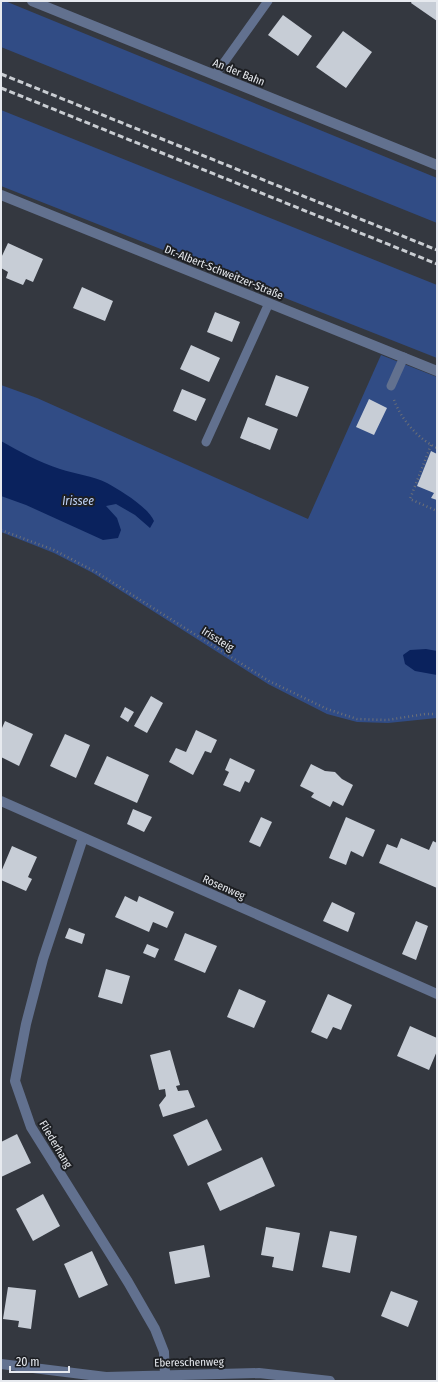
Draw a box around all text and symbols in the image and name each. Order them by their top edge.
street label: An der Bahn [211,56,267,89]
street label: Dr.-Albert-Schweitzer-Straße [163,243,285,302]
water label: Irissee [62,494,94,508]
street label: Irissteig [199,624,237,655]
street label: Rosenweg [200,872,248,903]
street label: Fliederhang [36,1118,75,1171]
scale bar [10,1348,69,1374]
text: 20 m [16,1355,40,1369]
street label: Ebereschenweg [154,1355,225,1370]

